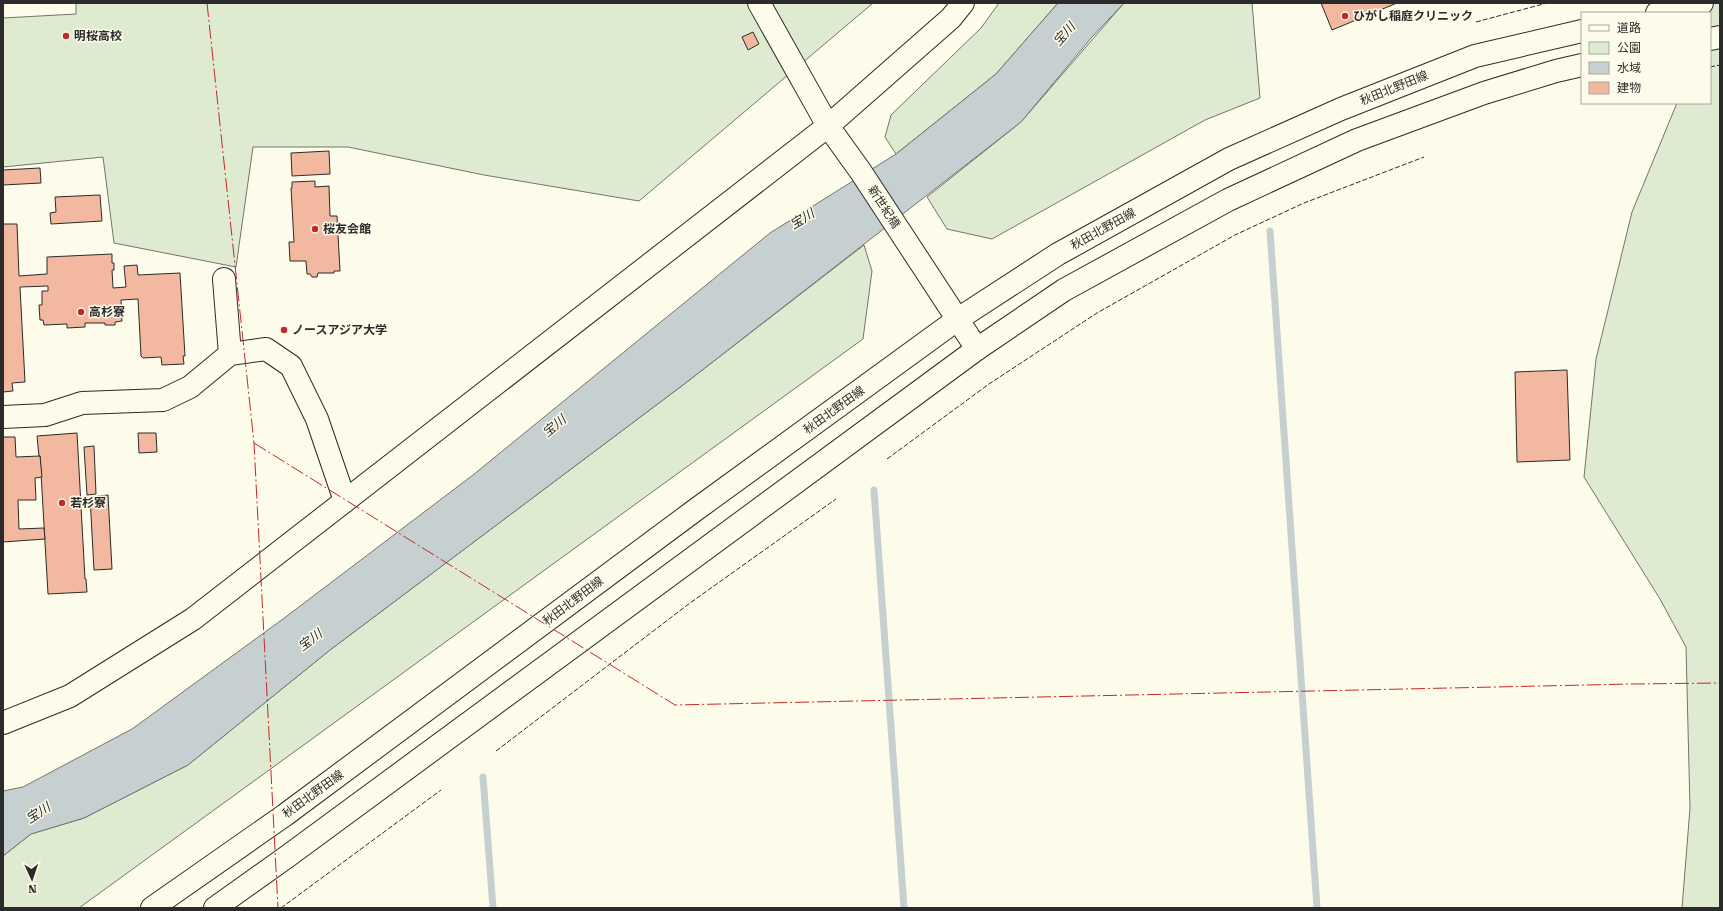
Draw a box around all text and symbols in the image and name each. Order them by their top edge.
place label: ひがし稲庭クリニック [1353,9,1473,23]
marker: ひがし稲庭クリニック [1340,11,1350,21]
legend [1581,12,1711,104]
water label: 宝川 [1050,18,1080,49]
text: 道路 [1617,21,1641,35]
place label: 明桜高校 [74,29,122,43]
marker: 明桜高校 [61,31,71,41]
text: 公園 [1617,41,1641,55]
text: 水域 [1617,61,1641,75]
street label: 秋田北野田線 [1358,68,1430,108]
text: 建物 [1617,81,1641,95]
street label: 新世紀橋 [865,183,903,231]
water label: 宝川 [787,205,819,232]
street label: 秋田北野田線 [1068,205,1138,253]
place label: 桜友会館 [323,222,371,236]
marker: 桜友会館 [310,224,320,234]
place label: 高杉寮 [89,305,125,319]
marker: 高杉寮 [76,307,86,317]
place label: ノースアジア大学 [292,323,387,337]
marker: ノースアジア大学 [279,325,289,335]
street label: 秋田北野田線 [801,383,867,437]
water label: 宝川 [539,411,570,440]
place label: 若杉寮 [70,496,106,510]
marker: 若杉寮 [57,498,67,508]
street label: 秋田北野田線 [540,574,606,628]
water label: 宝川 [295,625,326,654]
street label: 秋田北野田線 [280,767,346,821]
water label: 宝川 [23,799,55,826]
north arrow [12,859,52,899]
text: N [27,882,37,895]

